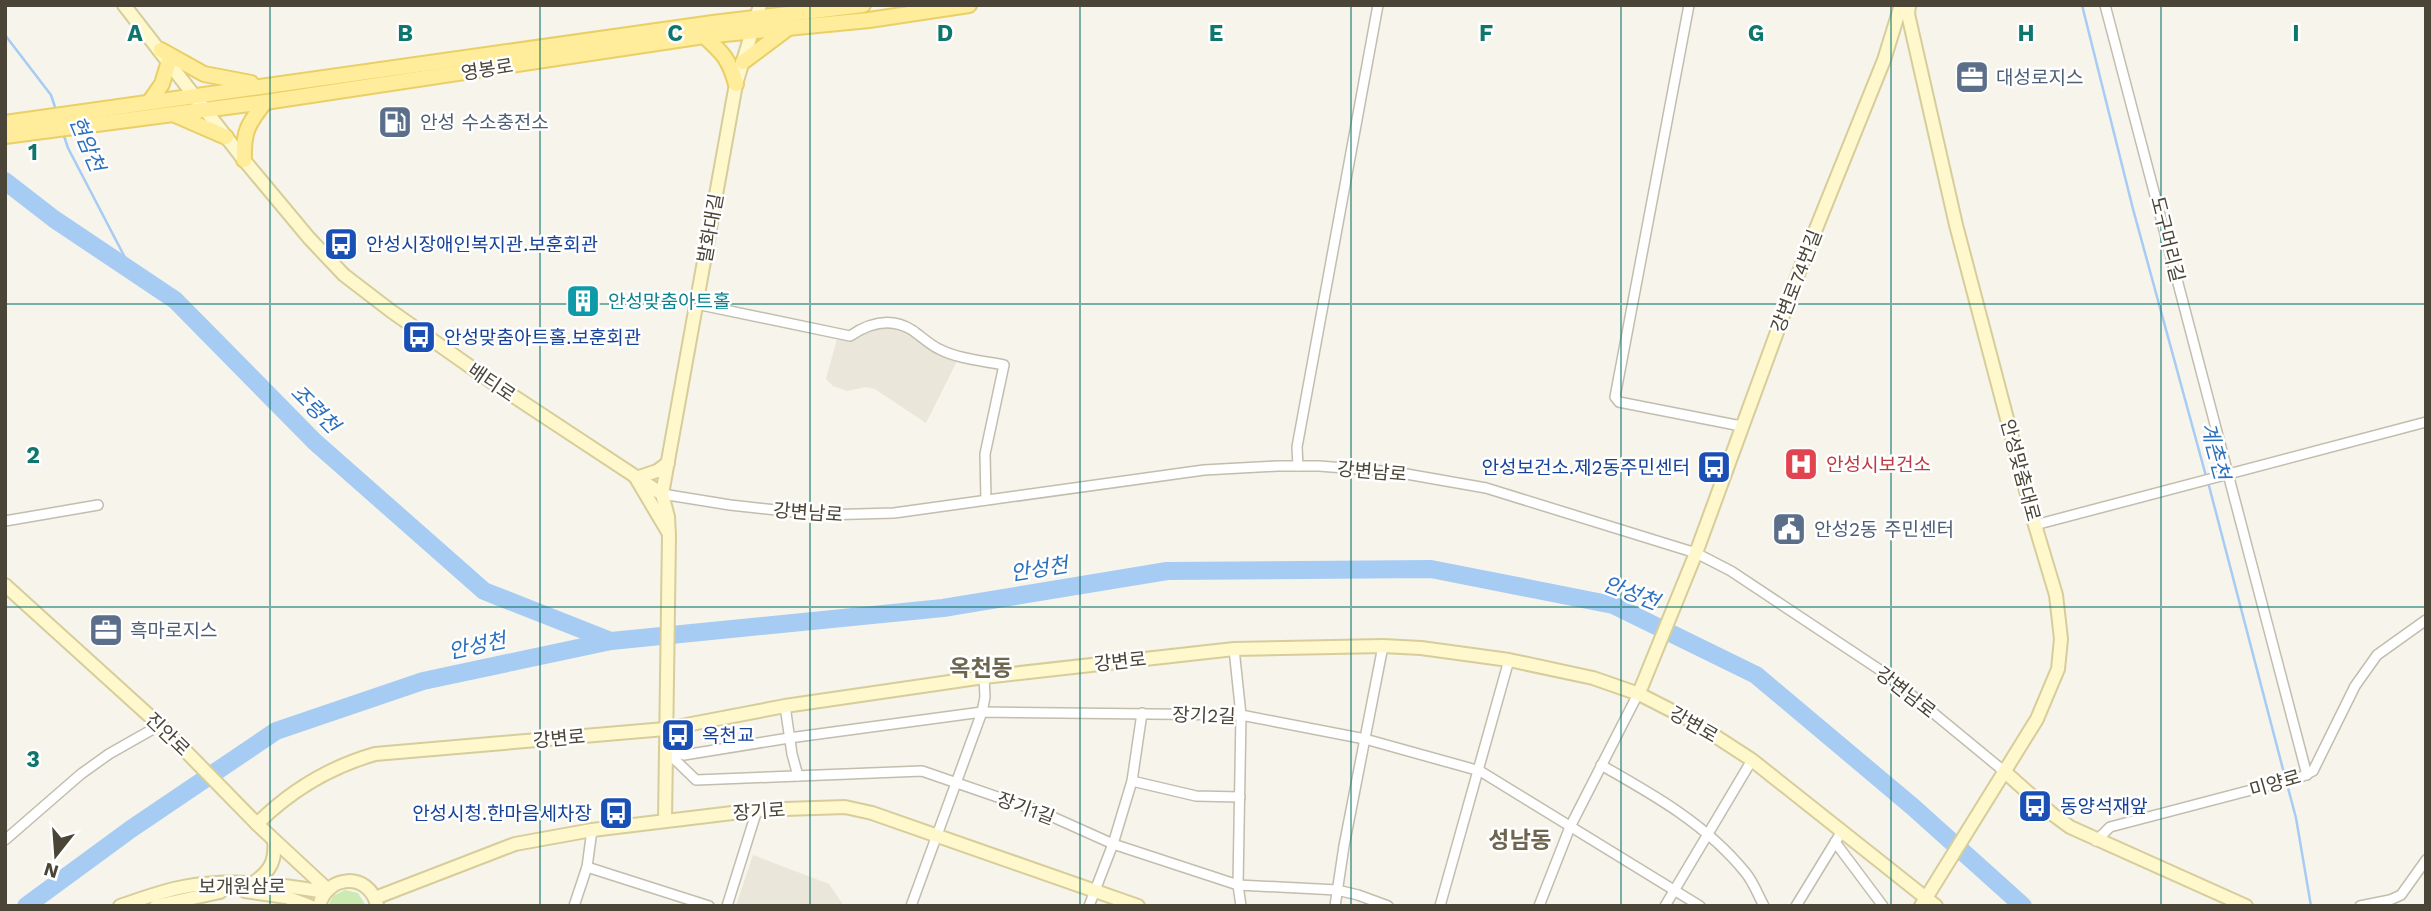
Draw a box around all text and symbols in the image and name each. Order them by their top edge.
text: A [127,20,143,47]
text: B [397,20,413,47]
text: C [667,20,683,47]
text: D [937,20,953,47]
text: E [1209,20,1223,47]
text: F [1479,20,1493,47]
text: G [1748,20,1764,47]
text: H [2017,20,2035,47]
text: I [2292,20,2300,47]
street label: 영봉로 [459,54,515,85]
office icon: 대성로지스 [1953,58,1991,96]
place label: 대성로지스 [1996,66,2083,89]
fuel station icon: 안성 수소충전소 [376,103,414,141]
place label: 안성 수소충전소 [420,111,549,134]
water label: 현암천 [65,112,111,178]
text: 1 [28,139,38,166]
street label: 발화대길 [693,192,728,265]
street label: 도구머리길 [2146,194,2189,284]
bus stop icon: 안성시장애인복지관.보훈회관 [322,225,360,263]
street label: 강변로74번길 [1766,226,1827,336]
place label: 안성시장애인복지관.보훈회관 [366,233,598,256]
building icon: 안성맞춤아트홀 [564,282,602,320]
place label: 안성맞춤아트홀 [608,290,730,313]
bus stop icon: 안성맞춤아트홀.보훈회관 [400,318,438,356]
place label: 안성맞춤아트홀.보훈회관 [444,326,641,349]
street label: 배티로 [464,358,520,407]
water label: 조령천 [286,379,347,440]
street label: 안성맞춤대로 [1996,416,2045,524]
water label: 계촌천 [2196,420,2236,485]
text: 2 [26,442,40,469]
hospital icon: 안성시보건소 [1782,445,1820,483]
bus stop icon: 안성보건소.제2동주민센터 [1695,448,1733,486]
place label: 안성시보건소 [1826,453,1931,476]
place label: 안성보건소.제2동주민센터 [1482,456,1690,479]
street label: 강변남로 [1336,457,1408,486]
street label: 강변남로 [772,499,844,526]
public building icon: 안성2동 주민센터 [1770,510,1808,548]
place label: 안성2동 주민센터 [1814,518,1954,541]
water label: 안성천 [1008,551,1072,585]
water label: 안성천 [1600,570,1665,616]
office icon: 흑마로지스 [87,611,125,649]
place label: 흑마로지스 [130,619,217,642]
water label: 안성천 [446,627,510,664]
street label: 강변로 [1093,647,1147,676]
district label: 옥천동 [949,655,1013,682]
street label: 강변남로 [1871,662,1940,723]
street label: 강변로 [1665,701,1722,748]
street label: 장기2길 [1172,703,1236,728]
street label: 진안로 [141,708,195,761]
bus stop icon: 옥천교 [659,716,697,754]
place label: 옥천교 [702,724,754,747]
street label: 강변로 [532,725,586,752]
text: 3 [26,746,40,773]
street label: 미양로 [2247,765,2304,802]
street label: 장기1길 [994,787,1058,830]
bus stop icon: 동양석재앞 [2016,787,2054,825]
bus stop icon: 안성시청.한마음세차장 [597,794,635,832]
place label: 동양석재앞 [2060,795,2148,818]
street label: 장기로 [732,798,786,825]
place label: 안성시청.한마음세차장 [412,802,592,825]
north arrow [21,820,91,890]
district label: 성남동 [1488,827,1552,854]
text: N [41,858,61,884]
street label: 보개원삼로 [198,875,286,898]

